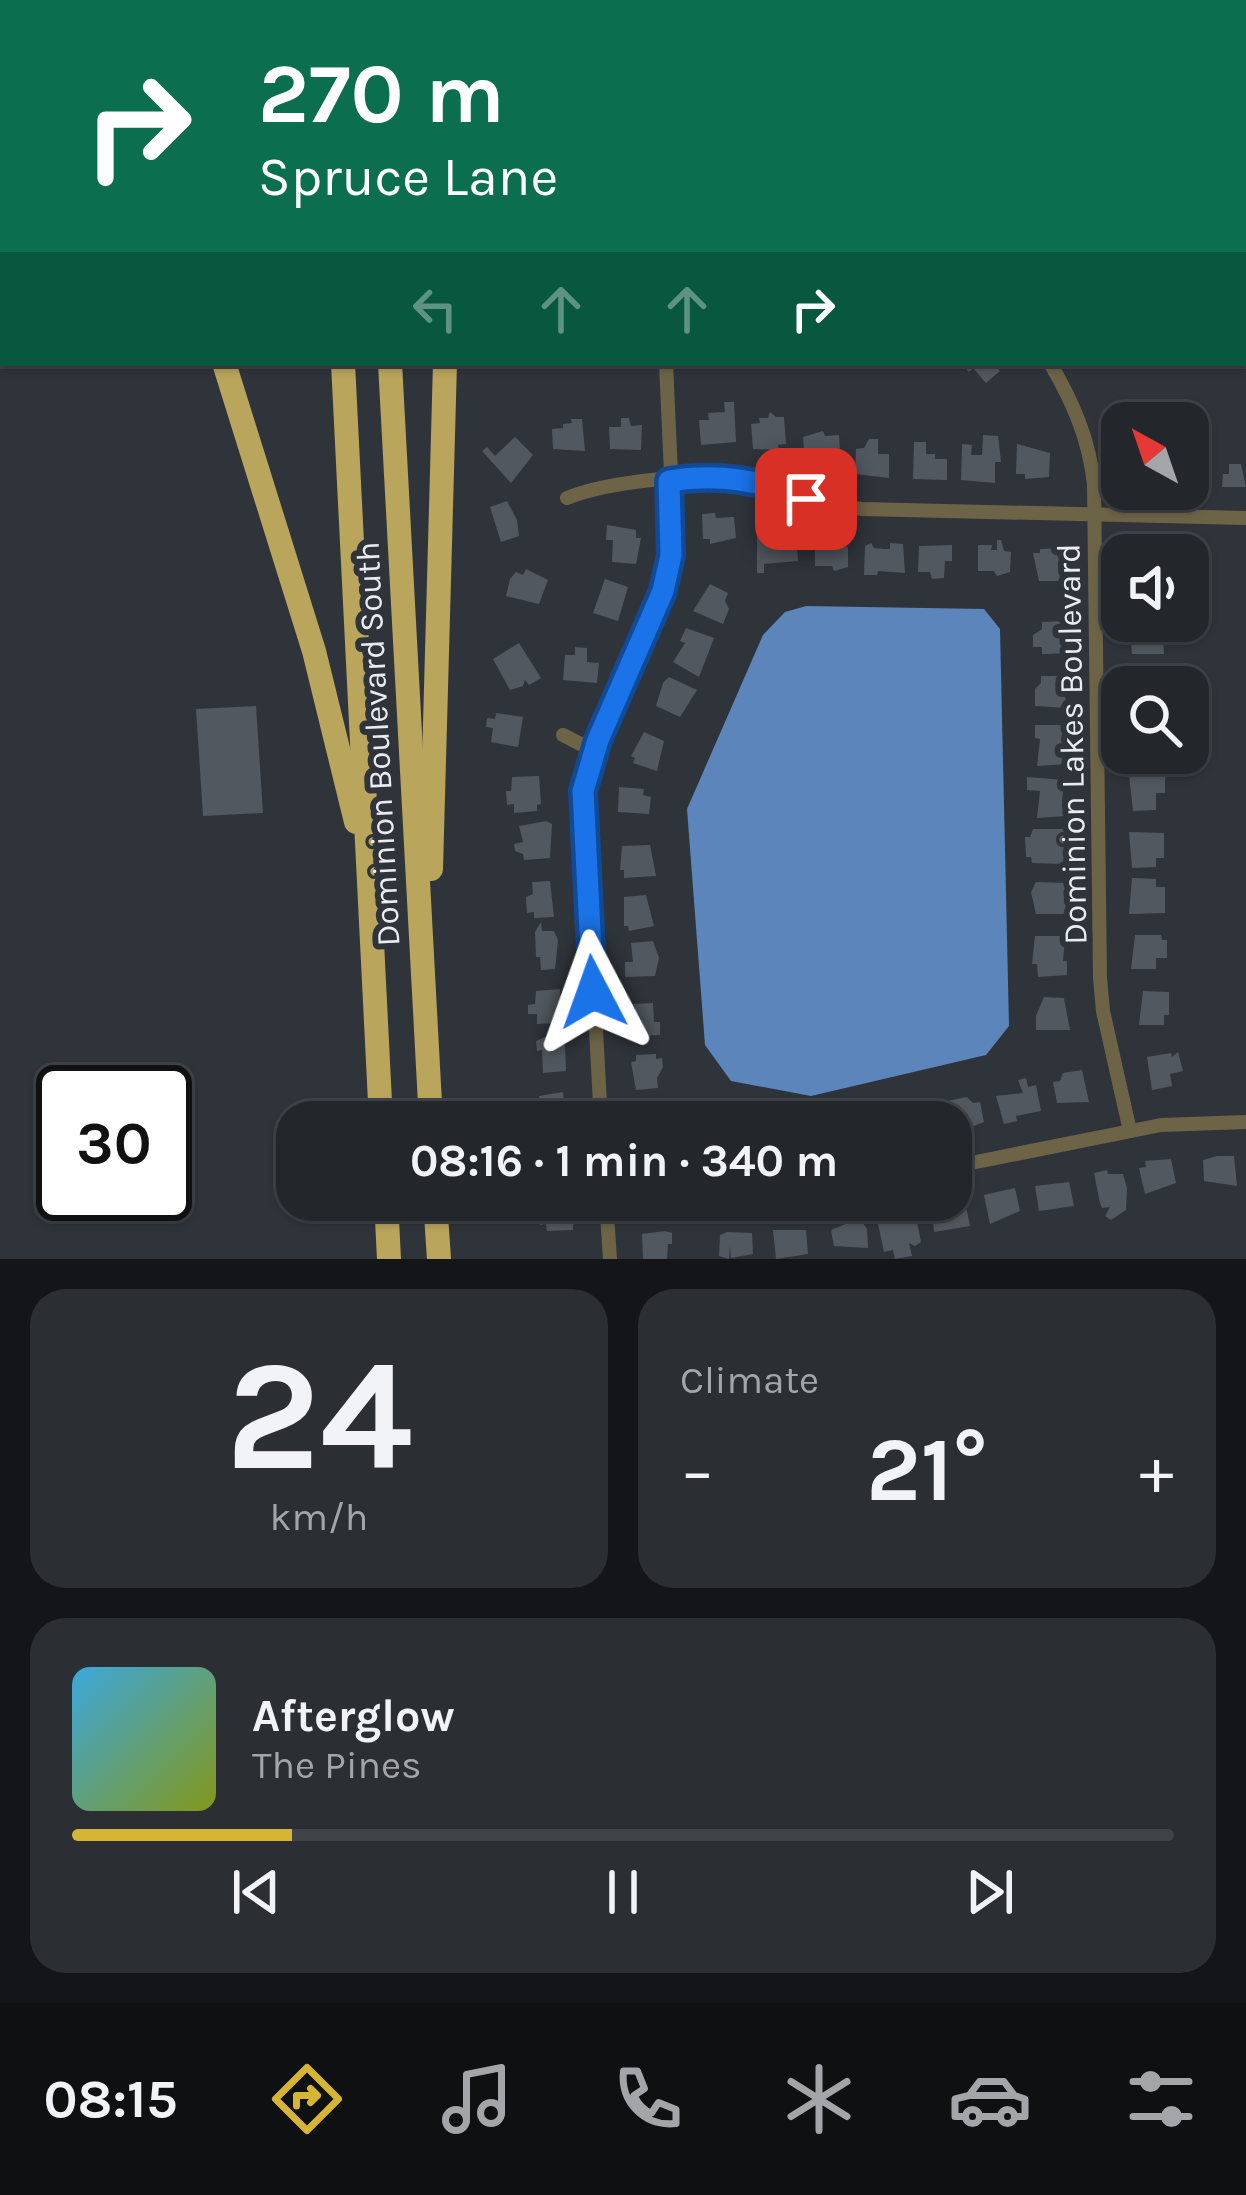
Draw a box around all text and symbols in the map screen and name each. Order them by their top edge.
text: 270 m [258,45,505,143]
icon: right [60,48,216,204]
text: Spruce Lane [258,145,558,209]
icon: left [402,276,468,342]
icon: ahead [528,276,594,342]
icon: ahead [654,276,720,342]
icon: right [780,276,846,342]
north arrow [1101,402,1209,510]
map controls [1101,402,1209,774]
pin [755,448,857,550]
icon: arrive [773,466,839,532]
button: sound [1101,534,1209,642]
street label: Dominion Boulevard South [348,541,408,947]
street label: Dominion Lakes Boulevard [1050,543,1094,945]
button: search [1101,666,1209,774]
position arrow [530,929,656,1055]
speed limit sign: 30 [36,1065,192,1221]
text: 08:16 · 1 min · 340 m [410,1135,838,1187]
text: 24 [225,1325,413,1507]
text: Climate [680,1357,819,1403]
text: 21° [866,1417,988,1523]
text: − [680,1432,715,1510]
text: + [1139,1432,1174,1510]
text: km/h [270,1494,368,1540]
text: Afterglow [252,1690,455,1742]
text: The Pines [252,1742,422,1788]
icon: previous [223,1859,289,1925]
icon: pause [590,1859,656,1925]
icon: next [957,1859,1023,1925]
icon: directions [265,2057,349,2141]
icon: music [435,2057,519,2141]
icon: phone [606,2057,690,2141]
icon: climate [777,2057,861,2141]
icon: car [948,2057,1032,2141]
icon: filters [1119,2057,1203,2141]
text: 08:15 [43,2067,178,2131]

